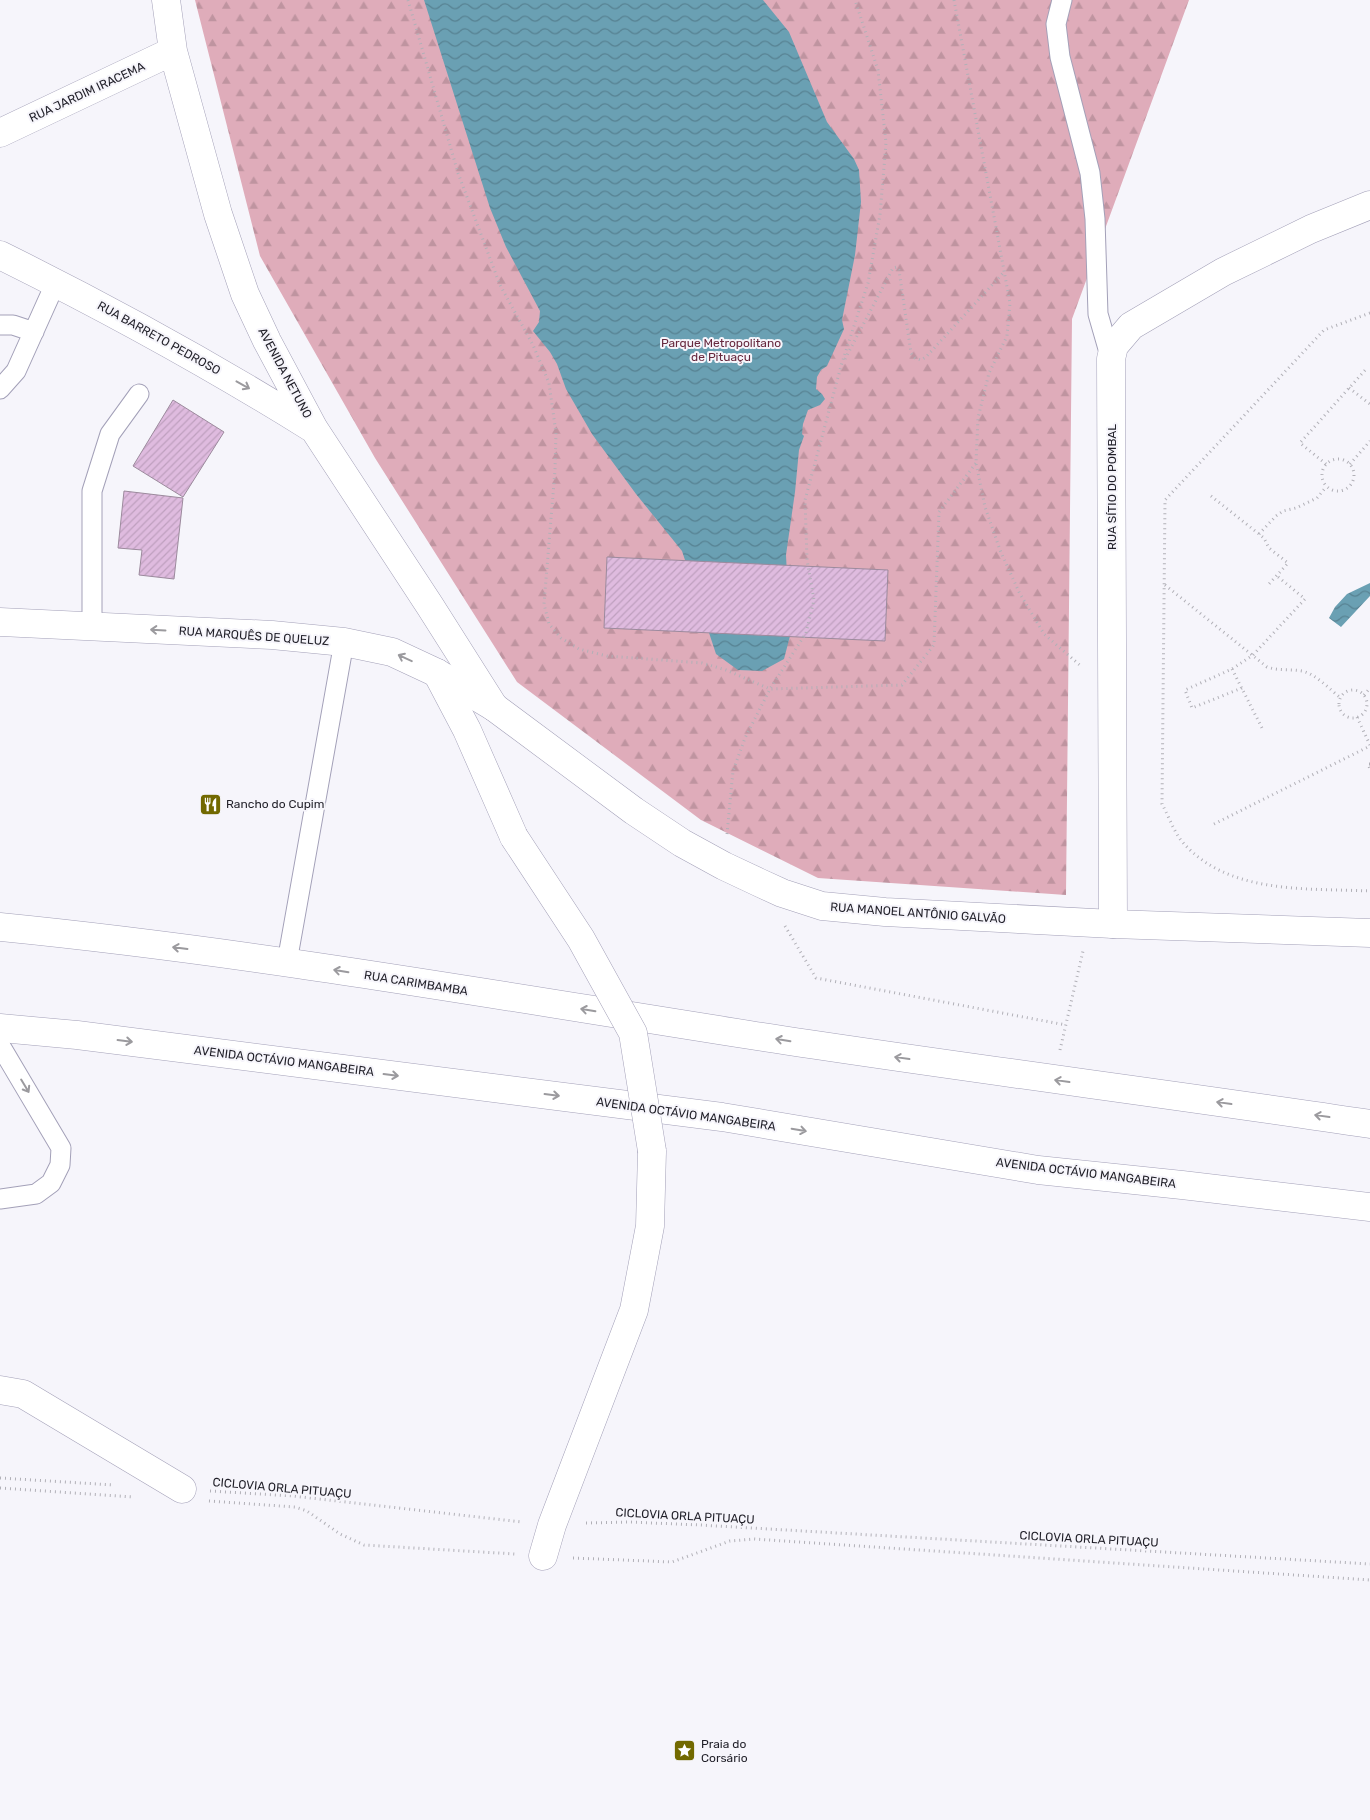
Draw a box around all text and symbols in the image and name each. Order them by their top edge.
street label: RUA JARDIM IRACEMA [27,59,147,125]
street label: RUA BARRETO PEDROSO [95,298,223,378]
street label: AVENIDA NETUNO [255,325,315,421]
park label: Parque Metropolitano de Pituaçu [661,336,781,364]
one-way arrow [236,381,250,391]
street label: RUA SÍTIO DO POMBAL [1105,424,1119,550]
street label: RUA MARQUÊS DE QUELUZ [178,624,330,648]
one-way arrow [150,625,166,634]
one-way arrow [398,653,413,663]
restaurant icon: Rancho do Cupim [198,792,222,816]
place label: Rancho do Cupim [226,797,324,811]
street label: RUA MANOEL ANTÔNIO GALVÃO [830,900,1006,926]
one-way arrow [172,943,188,953]
one-way arrow [333,965,349,975]
street label: RUA CARIMBAMBA [363,968,469,998]
one-way arrow [580,1005,596,1015]
one-way arrow [775,1035,791,1045]
one-way arrow [117,1036,133,1046]
street label: AVENIDA OCTÁVIO MANGABEIRA [193,1043,375,1079]
one-way arrow [894,1053,910,1063]
one-way arrow [382,1070,398,1080]
one-way arrow [1055,1076,1071,1086]
one-way arrow [20,1079,30,1093]
one-way arrow [544,1090,560,1100]
street label: AVENIDA OCTÁVIO MANGABEIRA [595,1094,777,1134]
one-way arrow [1216,1097,1232,1107]
one-way arrow [1314,1111,1330,1121]
one-way arrow [791,1126,807,1136]
street label: AVENIDA OCTÁVIO MANGABEIRA [995,1155,1177,1191]
street label: CICLOVIA ORLA PITUAÇU [212,1475,352,1501]
street label: CICLOVIA ORLA PITUAÇU [615,1505,755,1527]
street label: CICLOVIA ORLA PITUAÇU [1019,1528,1159,1550]
place label: Praia do Corsário [701,1737,748,1765]
place icon: Praia do Corsário [673,1739,697,1763]

